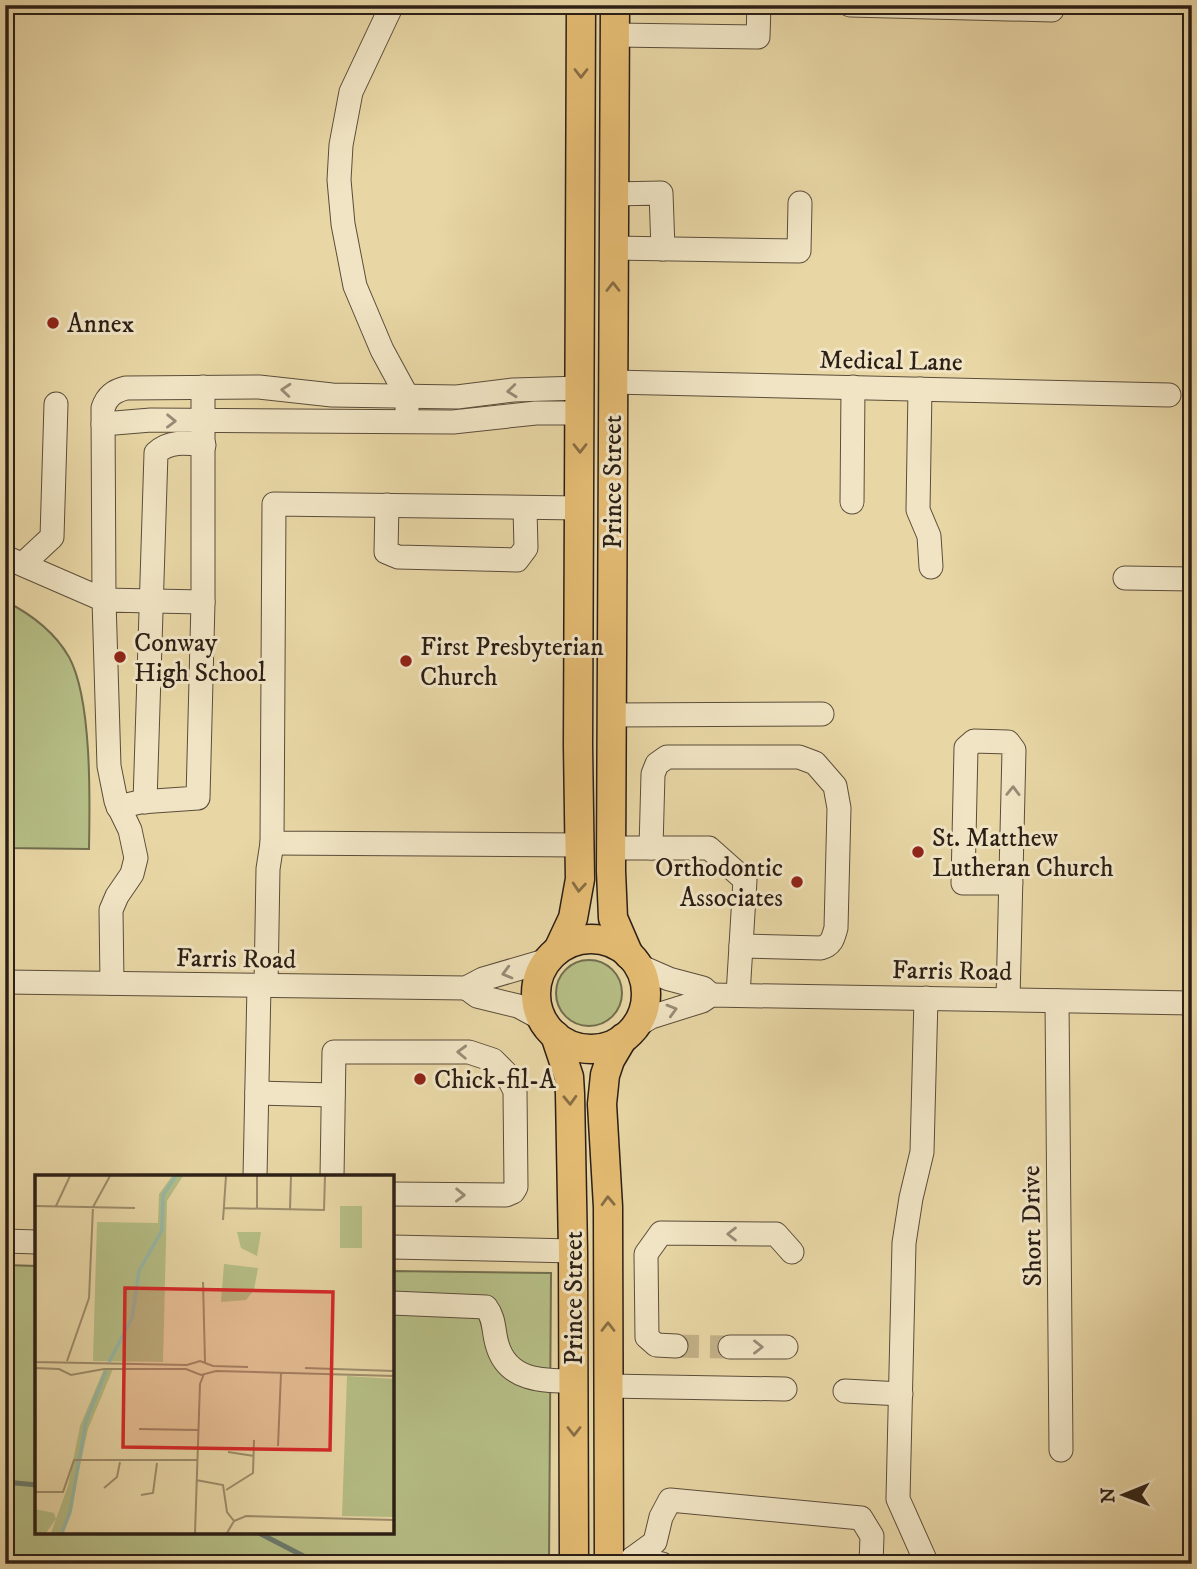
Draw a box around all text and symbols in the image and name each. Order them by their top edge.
one-way arrow [573,69,589,79]
one-way arrow [605,281,621,292]
place label: Annex [67,308,134,341]
marker: Annex [45,315,61,331]
street label: Medical Lane [819,344,963,379]
one-way arrow [280,383,291,398]
one-way arrow [507,383,518,398]
one-way arrow [166,413,177,428]
street label: Prince Street [597,415,630,549]
one-way arrow [572,443,588,454]
place label: Conway High School [134,627,266,690]
place label: First Presbyterian Church [420,631,604,694]
marker: Conway High School [112,649,128,665]
marker: First Presbyterian Church [398,653,414,669]
one-way arrow [1005,785,1021,796]
place label: St. Matthew Lutheran Church [932,822,1114,885]
marker: St. Matthew Lutheran Church [910,844,926,860]
place label: Orthodontic Associates [655,852,783,915]
marker: Orthodontic Associates [789,874,805,890]
one-way arrow [572,882,587,893]
street label: Farris Road [176,942,296,977]
street label: Farris Road [892,954,1012,989]
one-way arrow [501,965,513,980]
one-way arrow [666,1003,678,1018]
one-way arrow [456,1044,467,1059]
place label: Chick-fil-A [434,1064,556,1097]
marker: Chick-fil-A [412,1071,428,1087]
one-way arrow [563,1095,578,1106]
street label: Short Drive [1015,1165,1050,1287]
inset map [35,1175,394,1534]
one-way arrow [455,1187,466,1203]
one-way arrow [600,1195,615,1206]
one-way arrow [726,1226,736,1242]
street label: Prince Street [558,1231,591,1365]
one-way arrow [600,1322,616,1332]
one-way arrow [753,1339,764,1355]
one-way arrow [566,1426,582,1437]
north arrow [1088,1460,1158,1530]
text: N [1097,1487,1120,1503]

